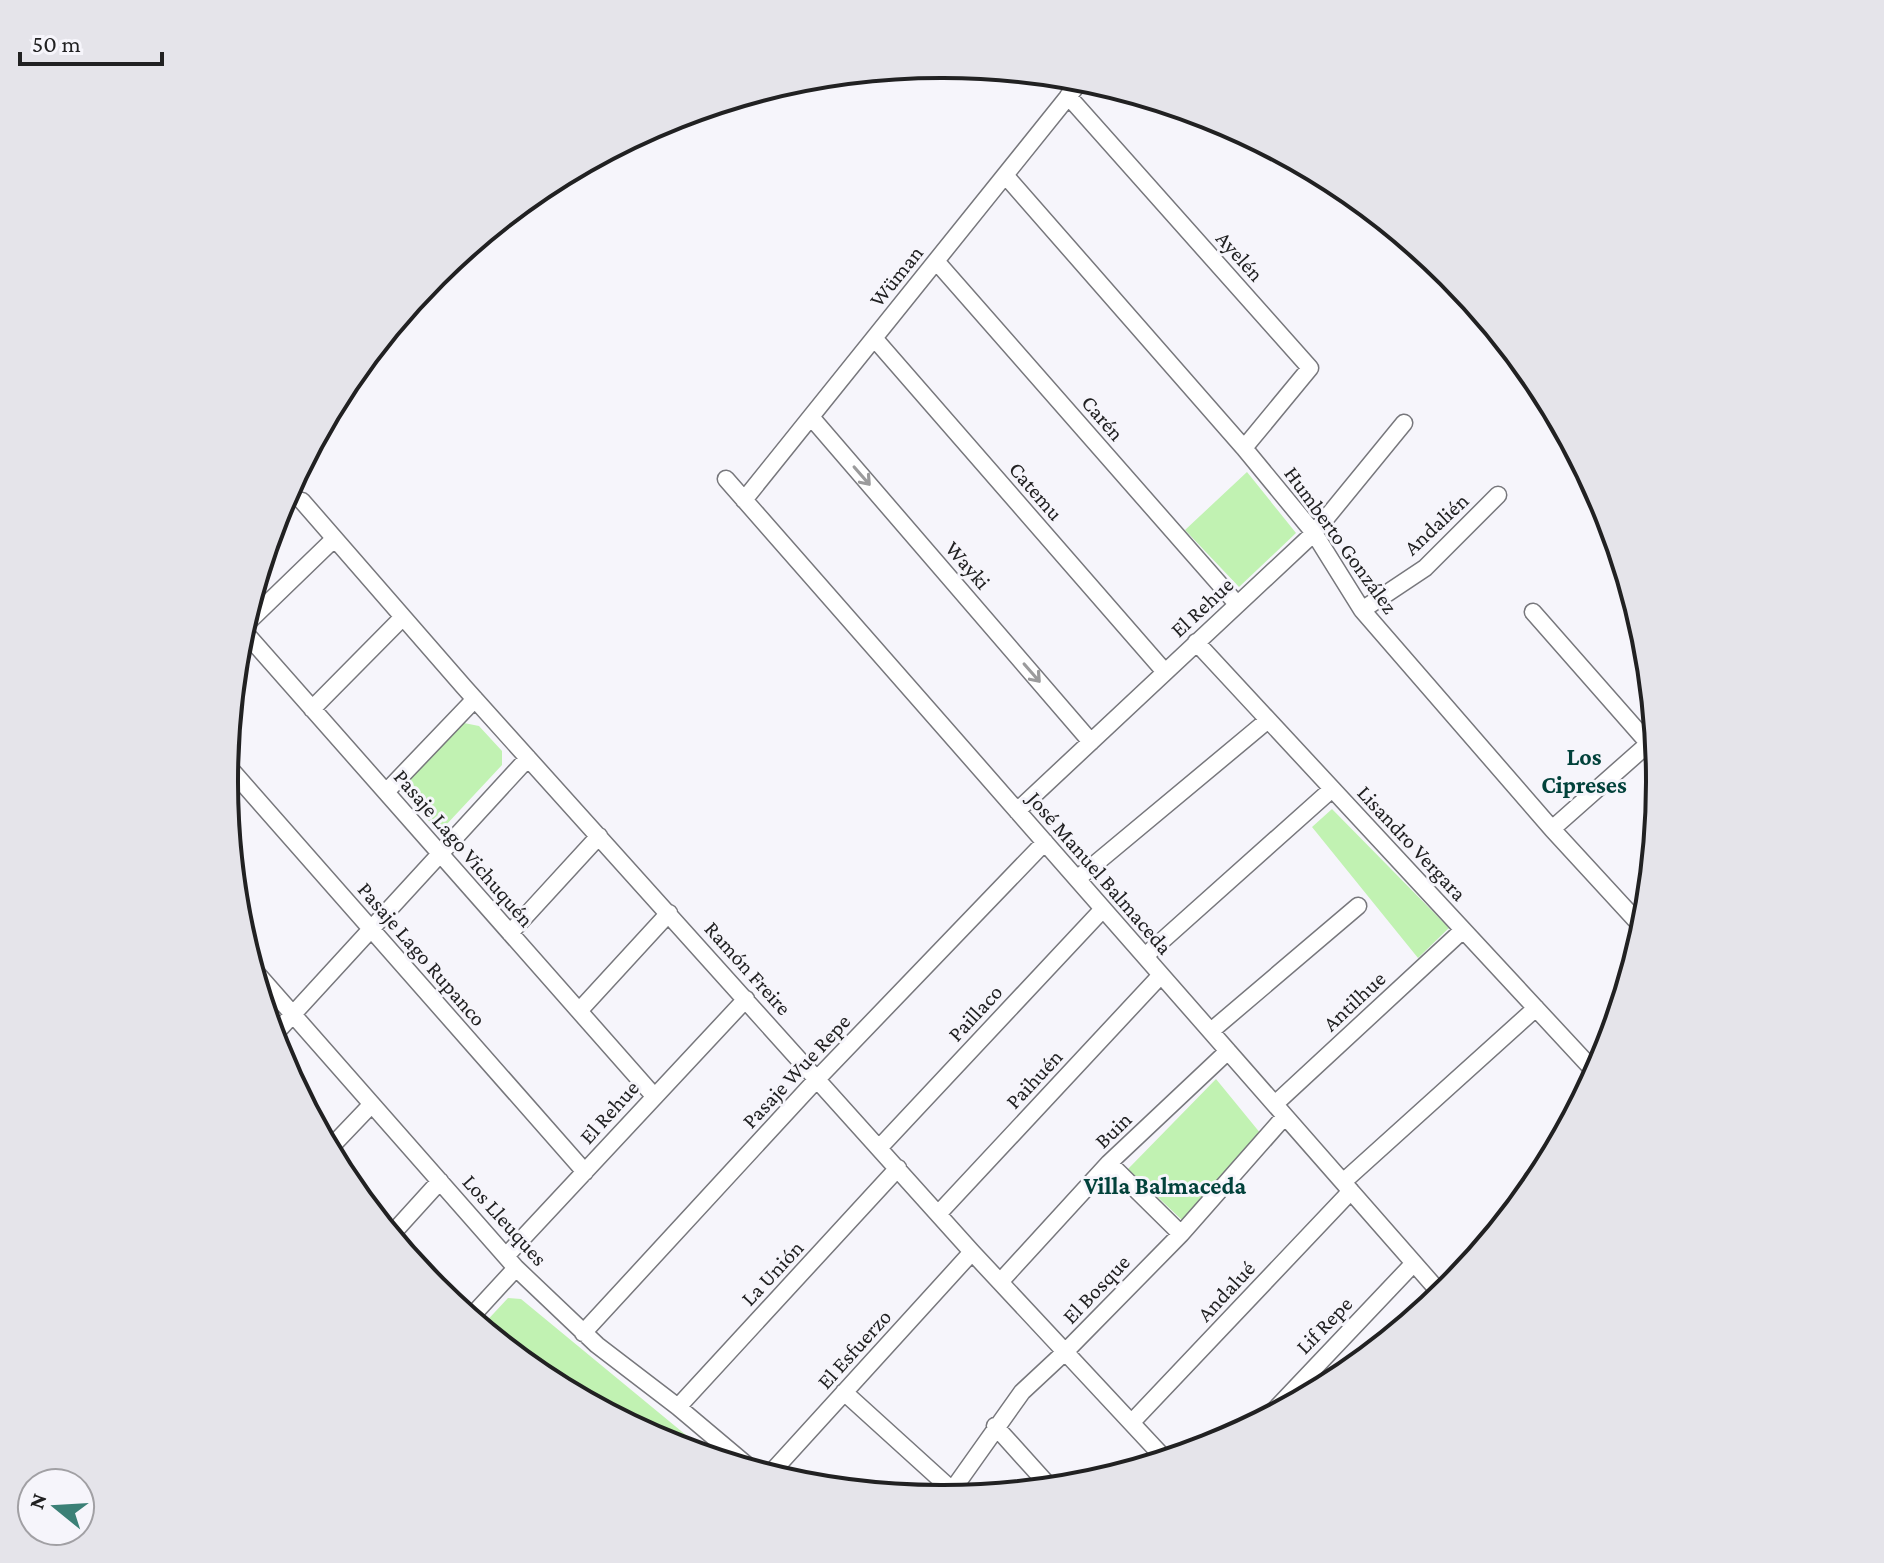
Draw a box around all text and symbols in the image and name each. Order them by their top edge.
scale bar [20,16,162,66]
text: 50 m [32,30,81,57]
street label: Ayelén [1211,226,1269,286]
street label: Wüman [864,240,928,312]
street label: Carén [1077,390,1130,446]
street label: Catemu [1004,457,1068,526]
street label: Humberto González [1279,462,1403,618]
one-way arrow [853,466,871,486]
street label: Andalién [1399,488,1474,560]
street label: Wayki [940,536,996,594]
street label: El Rehue [1165,572,1239,642]
one-way arrow [1023,663,1041,683]
district label: Los Cipreses [1541,743,1627,798]
street label: Pasaje Lago Vichuquén [389,764,539,932]
street label: Lisandro Vergara [1352,780,1472,906]
street label: José Manuel Balmaceda [1021,785,1178,960]
street label: Pasaje Lago Rupanco [353,877,491,1031]
street label: Ramón Freire [699,916,797,1020]
street label: Antilhue [1318,966,1390,1036]
street label: Paillaco [943,979,1008,1047]
street label: Pasaje Wue Repe [737,1009,855,1133]
street label: Paihuén [1000,1044,1068,1114]
street label: El Rehue [574,1075,644,1149]
street label: Buin [1089,1107,1137,1153]
street label: Los Lleuques [458,1169,552,1271]
district label: Villa Balmaceda [1083,1172,1247,1199]
street label: La Unión [736,1235,808,1311]
street label: El Bosque [1057,1249,1135,1329]
street label: Andalué [1192,1256,1260,1326]
street label: Lif Repe [1291,1291,1357,1359]
street label: El Esfuerzo [812,1304,896,1394]
north arrow [16,1467,96,1547]
text: N [23,1490,52,1512]

